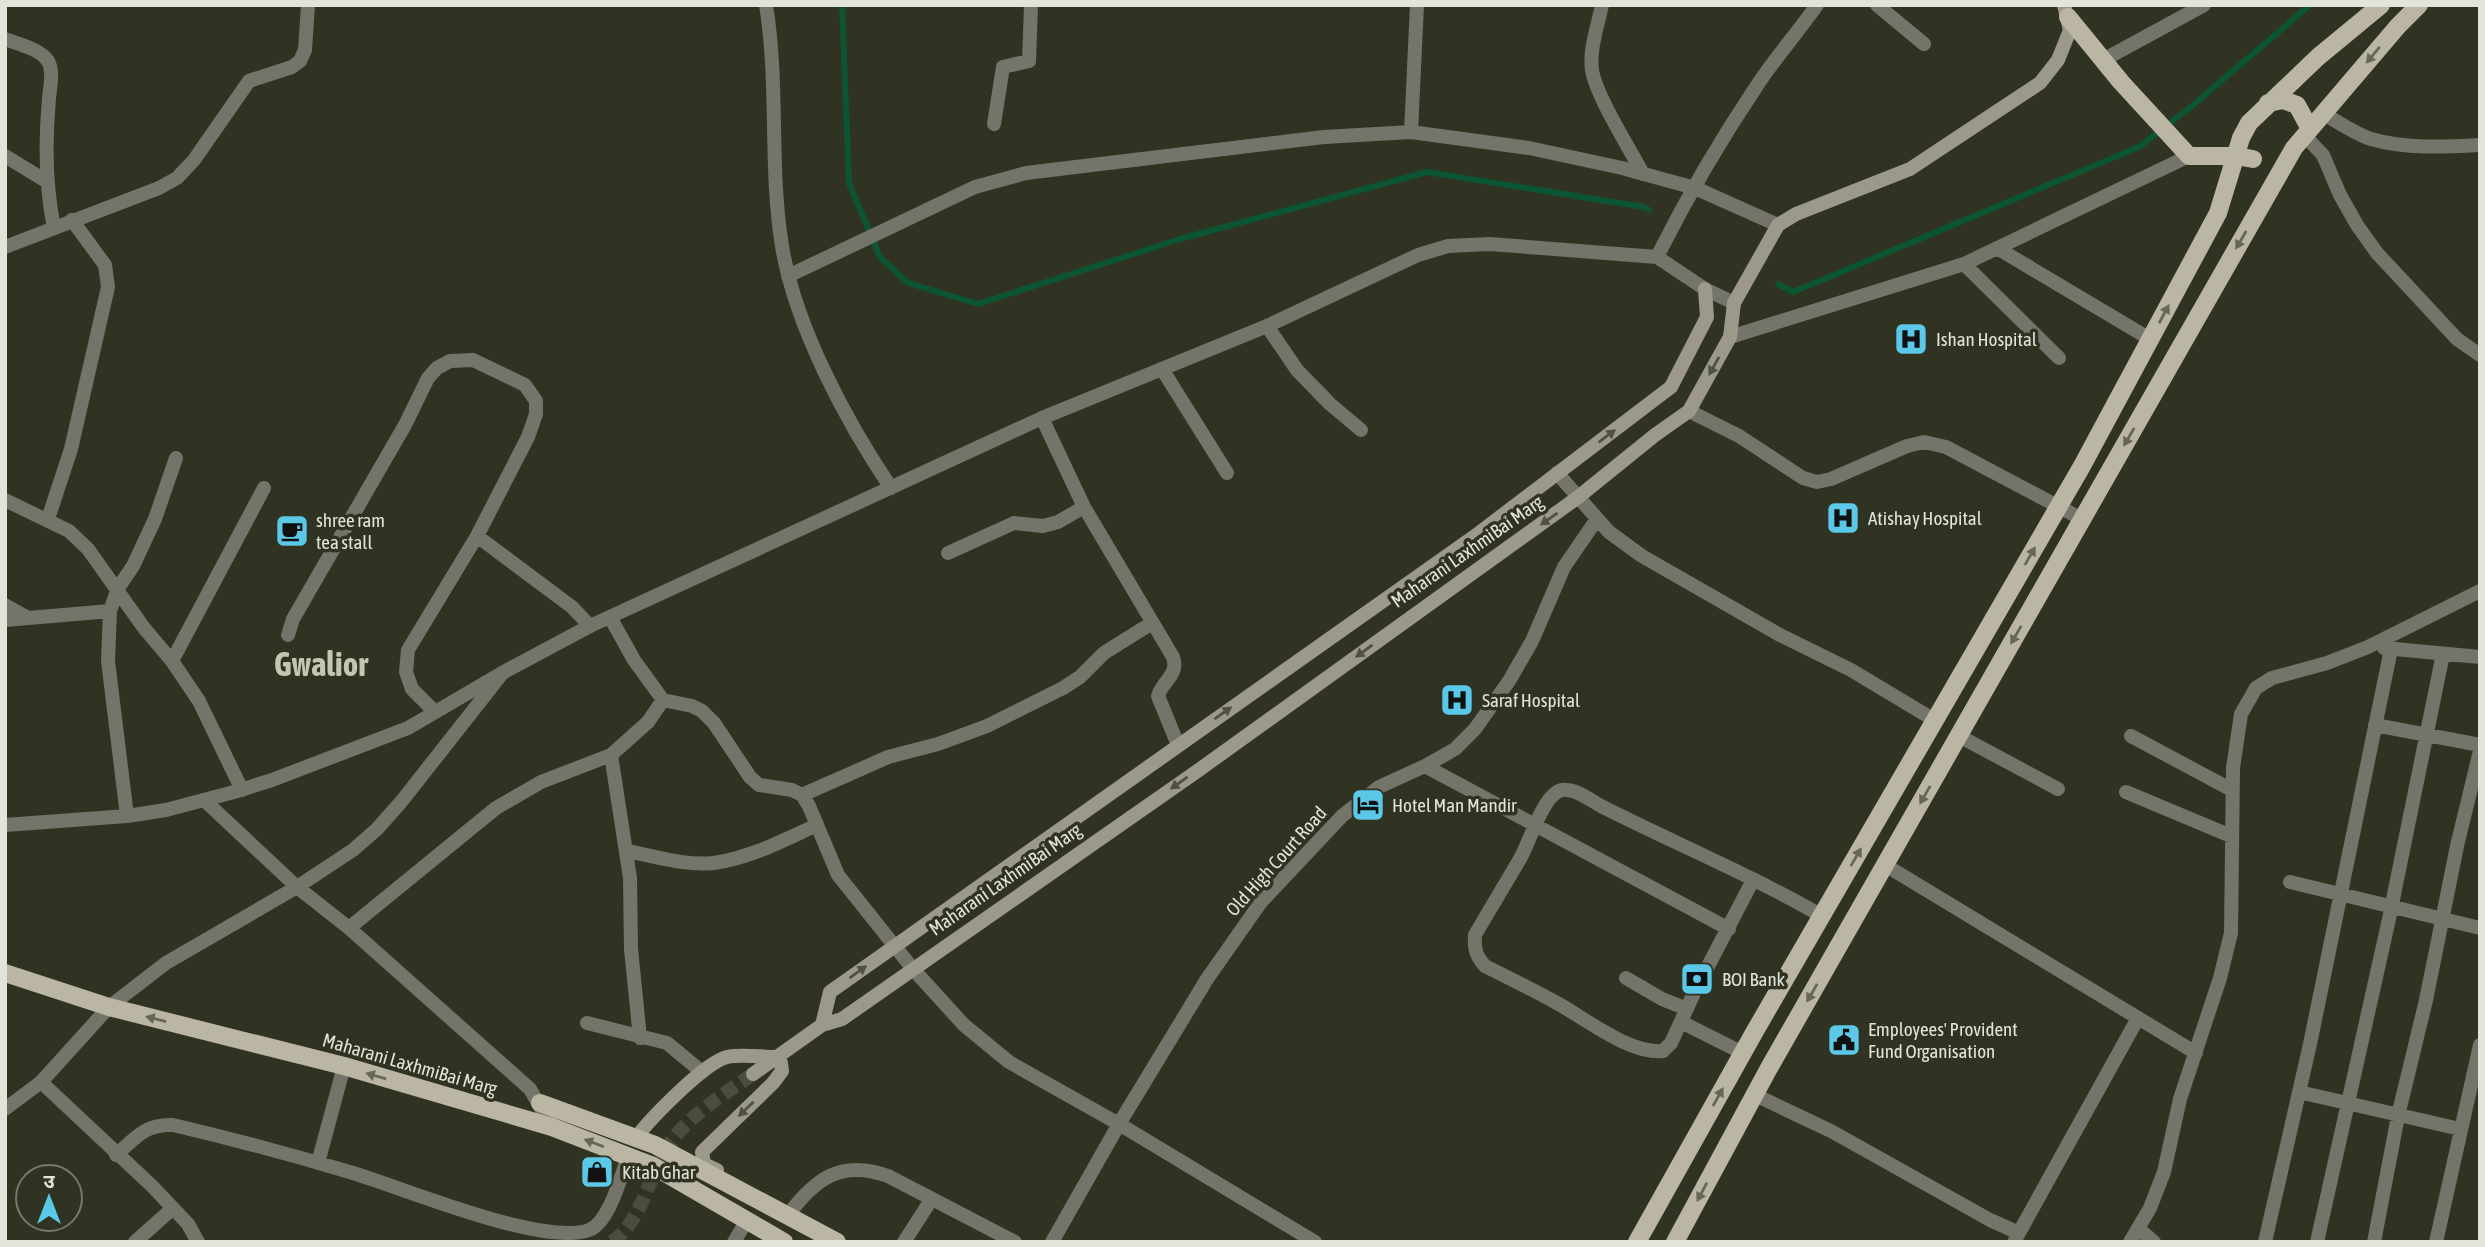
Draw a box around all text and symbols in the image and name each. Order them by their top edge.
one-way arrow [2366,47,2381,64]
one-way arrow [2235,230,2247,249]
one-way arrow [2158,304,2170,323]
hospital icon: Ishan Hospital [1892,320,1930,358]
place label: Ishan Hospital [1936,328,2037,350]
one-way arrow [1708,357,1720,376]
one-way arrow [2123,428,2135,447]
one-way arrow [1597,429,1615,444]
street label: Maharani LaxhmiBai Marg [1387,490,1548,612]
hospital icon: Atishay Hospital [1824,499,1862,537]
place label: Atishay Hospital [1868,507,1982,529]
place label: shree ram tea stall [316,509,385,553]
cafe icon: shree ram tea stall [273,512,311,550]
one-way arrow [1540,512,1558,526]
one-way arrow [2024,546,2037,565]
one-way arrow [2010,625,2022,645]
one-way arrow [1355,644,1373,658]
district label: Gwalior [274,645,369,683]
hospital icon: Saraf Hospital [1438,681,1476,719]
place label: Saraf Hospital [1482,689,1580,711]
one-way arrow [1214,706,1232,720]
one-way arrow [1170,776,1188,790]
one-way arrow [1919,785,1931,805]
hotel icon: Hotel Man Mandir [1349,786,1387,824]
place label: Hotel Man Mandir [1392,794,1517,816]
street label: Old High Court Road [1221,802,1331,920]
street label: Maharani LaxhmiBai Marg [925,818,1086,940]
one-way arrow [1850,848,1862,867]
bank icon: BOI Bank [1678,960,1716,998]
one-way arrow [849,965,867,979]
place label: BOI Bank [1722,968,1786,990]
one-way arrow [1806,983,1818,1002]
one-way arrow [145,1013,166,1023]
place label: Employees' Provident Fund Organisation [1868,1018,2018,1062]
public building icon: Employees' Provident Fund Organisation [1825,1021,1863,1059]
street label: Maharani LaxhmiBai Marg [320,1029,501,1100]
one-way arrow [366,1070,387,1080]
one-way arrow [1712,1087,1724,1106]
one-way arrow [737,1101,754,1118]
one-way arrow [583,1138,604,1149]
shop icon: Kitab Ghar [578,1153,616,1191]
place label: Kitab Ghar [622,1161,696,1183]
north arrow [14,1163,84,1233]
text: उ [43,1170,55,1192]
one-way arrow [1696,1182,1708,1202]

